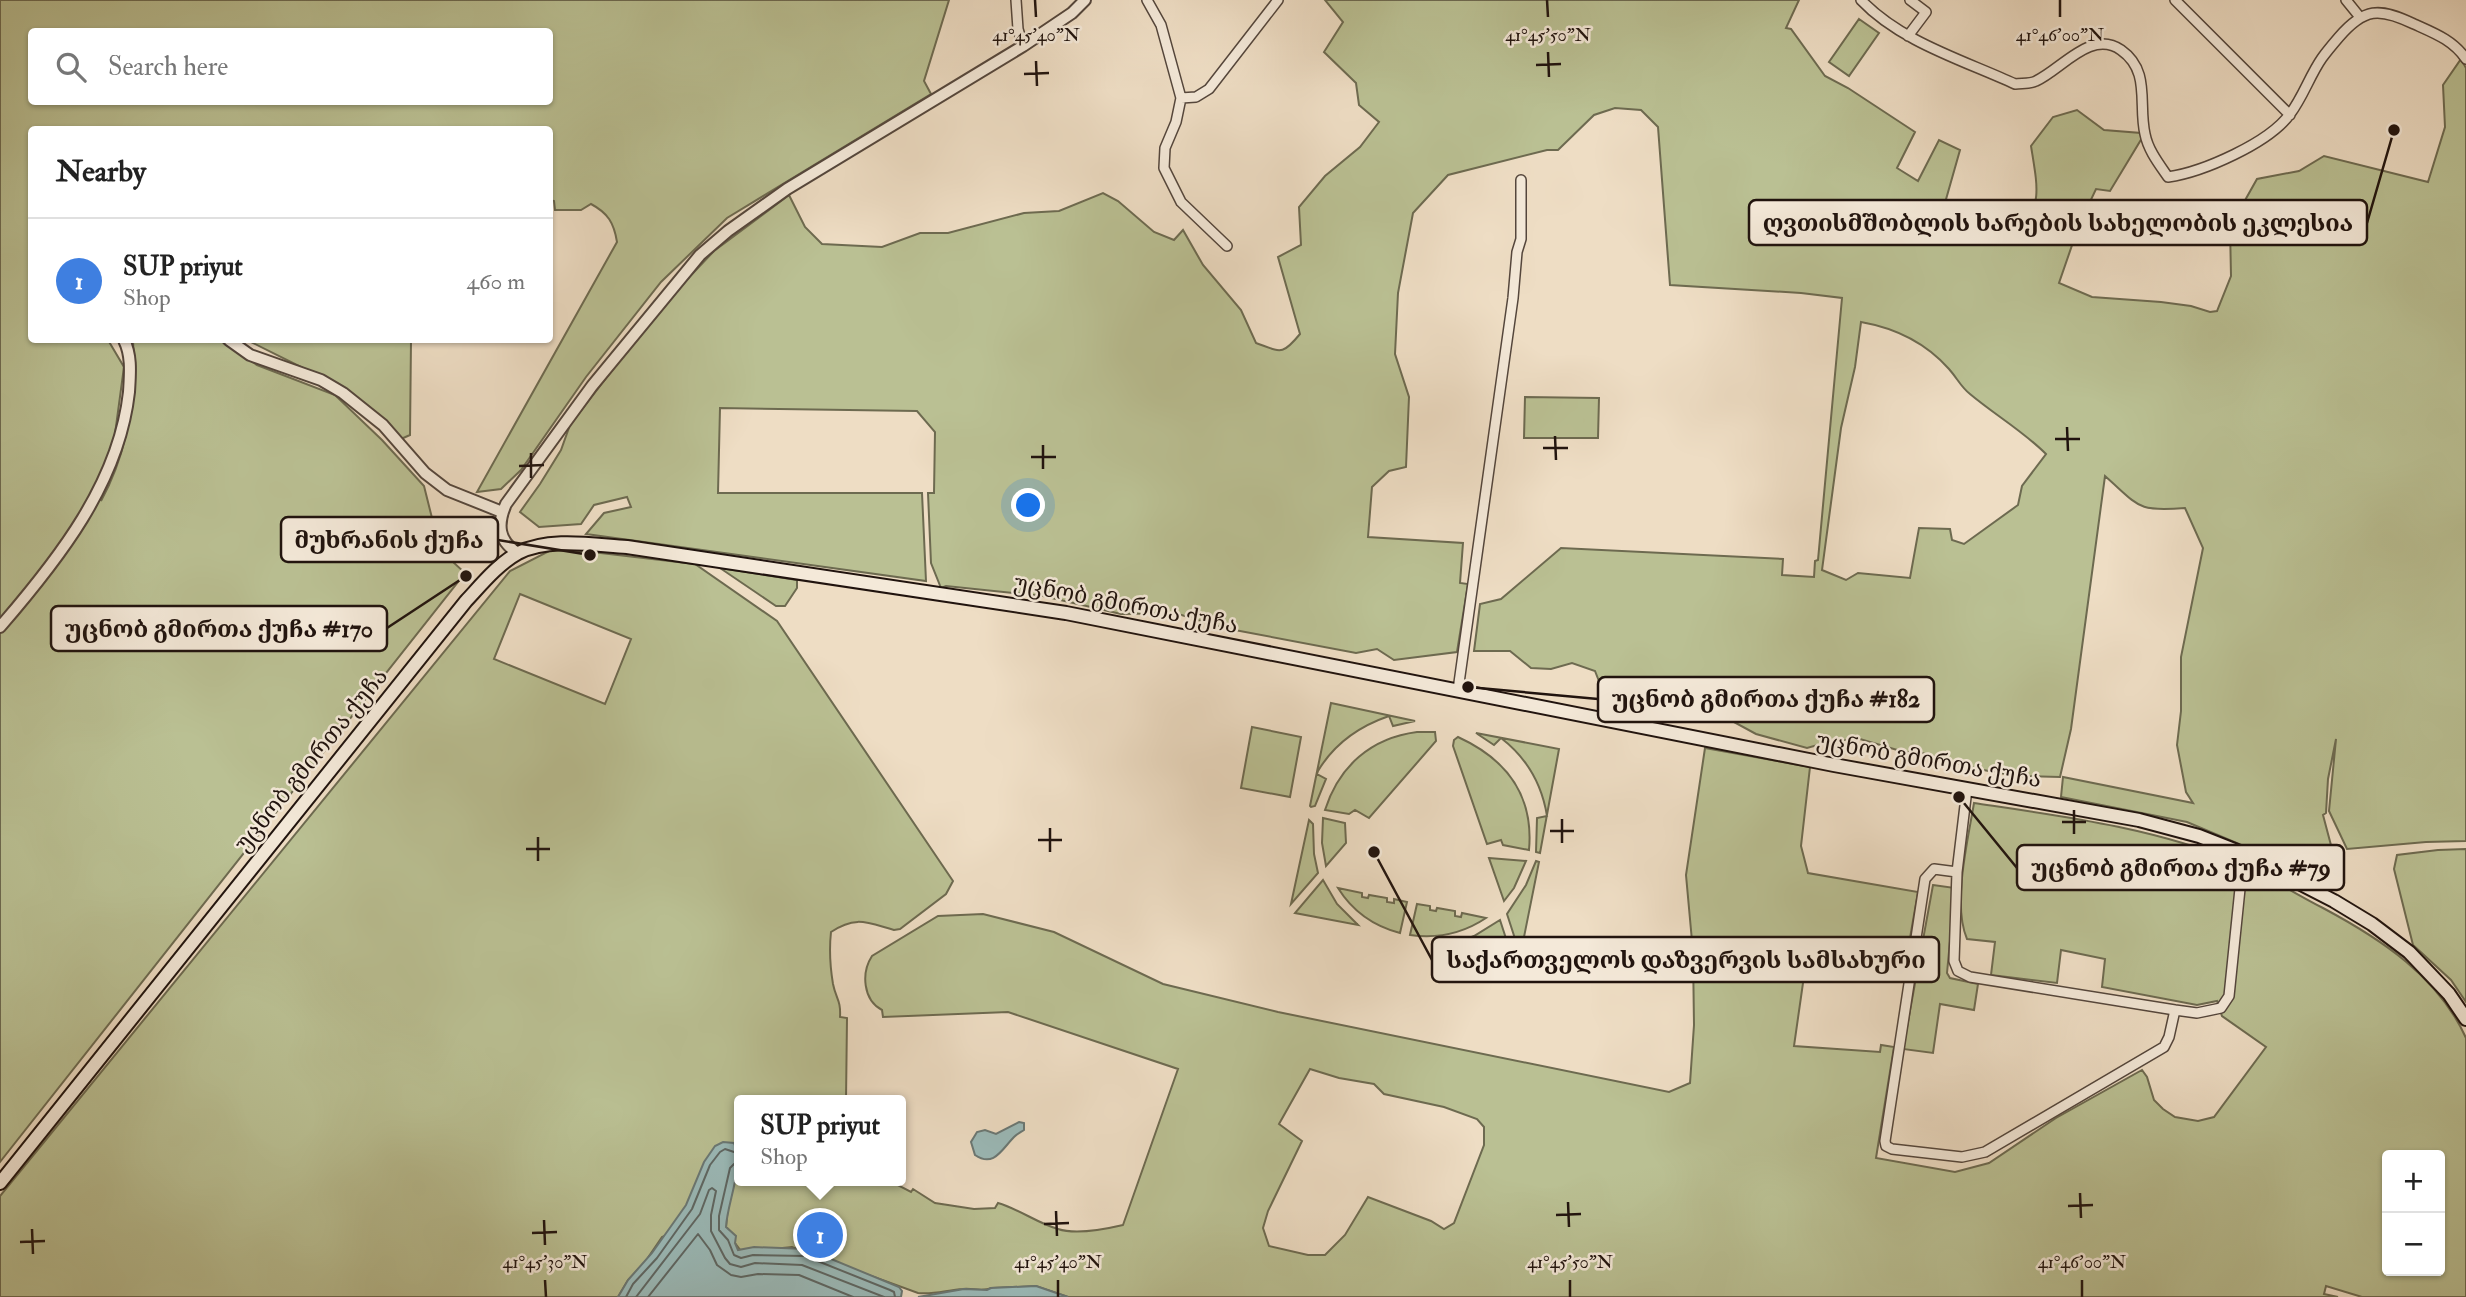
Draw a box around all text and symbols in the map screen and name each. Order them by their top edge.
text: 41°45'40"N [992,24,1080,47]
text: 41°45'50"N [1505,24,1591,47]
text: 41°46'00"N [2016,24,2104,47]
search box [28,28,553,105]
icon: search [52,48,90,86]
text: Search here [108,51,228,83]
text: Nearby [56,153,146,190]
callout: ღვთისმშობლის ხარების სახელობის ეკლესია [1749,200,2367,245]
text: ღვთისმშობლის ხარების სახელობის ეკლესია [1763,208,2353,239]
text: SUP priyut [123,251,243,283]
text: 1 [75,267,83,296]
text: 460 m [467,267,525,296]
text: Shop [123,283,171,312]
your location [1011,488,1045,522]
callout: მუხრანის ქუჩა [281,517,498,562]
text: მუხრანის ქუჩა [294,525,484,556]
street label: უცნობ გმირთა ქუჩა [1011,568,1241,640]
callout: უცნობ გმირთა ქუჩა #170 [51,606,387,651]
text: უცნობ გმირთა ქუჩა #170 [65,614,373,645]
street label: უცნობ გმირთა ქუჩა [228,662,394,858]
callout: უცნობ გმირთა ქუჩა #182 [1598,677,1934,722]
text: უცნობ გმირთა ქუჩა #182 [1612,684,1920,715]
street label: უცნობ გმირთა ქუჩა [1814,726,2044,794]
callout: უცნობ გმირთა ქუჩა #79 [2017,845,2344,890]
text: უცნობ გმირთა ქუჩა #79 [2031,853,2331,884]
callout: საქართველოს დაზვერვის სამსახური [1432,937,1939,982]
text: საქართველოს დაზვერვის სამსახური [1446,945,1926,976]
popup [734,1095,906,1186]
text: SUP priyut [760,1110,880,1142]
text: Shop [760,1142,808,1171]
map controls [2382,1150,2445,1276]
button: + [2382,1150,2445,1213]
pin: 1 [797,1209,843,1261]
button: − [2382,1213,2445,1276]
text: 41°45'30"N [503,1251,587,1274]
text: 41°45'40"N [1014,1251,1102,1274]
text: 41°45'50"N [1527,1251,1613,1274]
text: 41°46'00"N [2038,1251,2126,1274]

